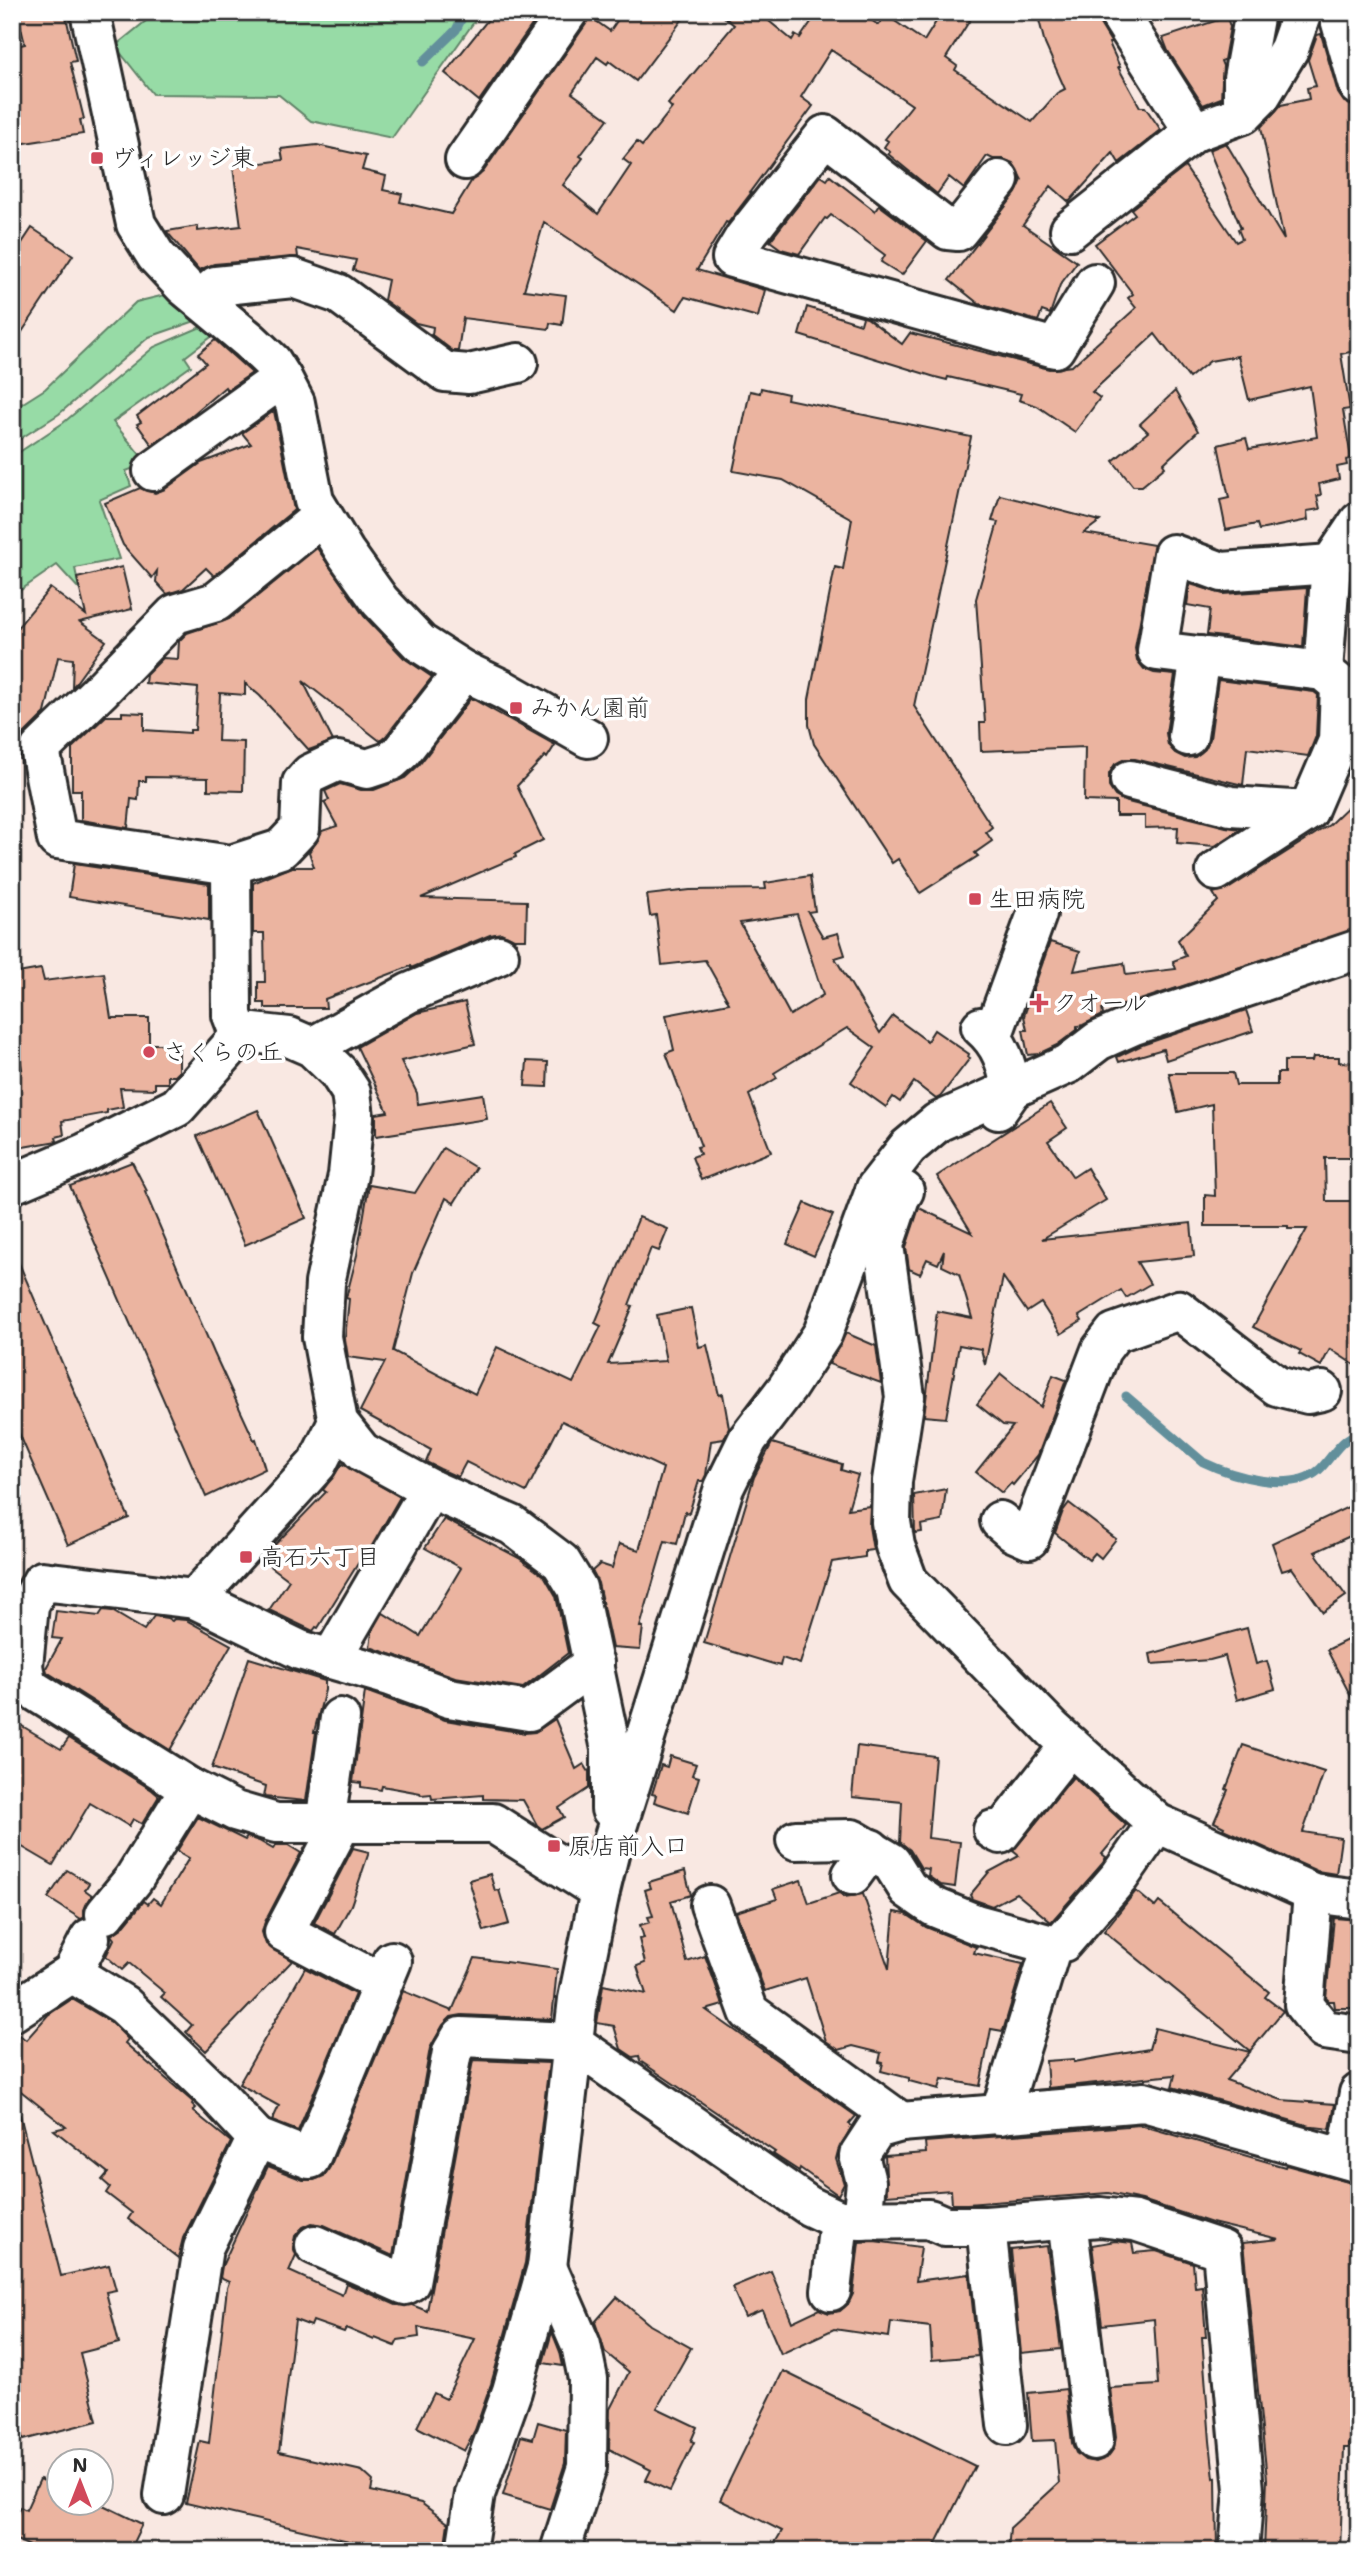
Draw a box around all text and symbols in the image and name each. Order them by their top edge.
place label: ヴィレッジ東 [111,142,255,174]
marker: ヴィレッジ東 [89,150,105,166]
place label: みかん園前 [530,692,650,724]
marker: みかん園前 [508,700,524,716]
place label: 生田病院 [989,883,1085,915]
marker: 生田病院 [967,891,983,907]
place label: クオール [1053,987,1148,1019]
marker: クオール [1031,995,1047,1011]
place label: さくらの丘 [163,1036,283,1068]
marker: さくらの丘 [141,1044,157,1060]
place label: 高石六丁目 [260,1541,380,1573]
marker: 高石六丁目 [238,1549,254,1565]
place label: 原店前入口 [568,1830,688,1862]
marker: 原店前入口 [546,1838,562,1854]
north arrow [46,2448,116,2518]
text: N [72,2453,88,2478]

